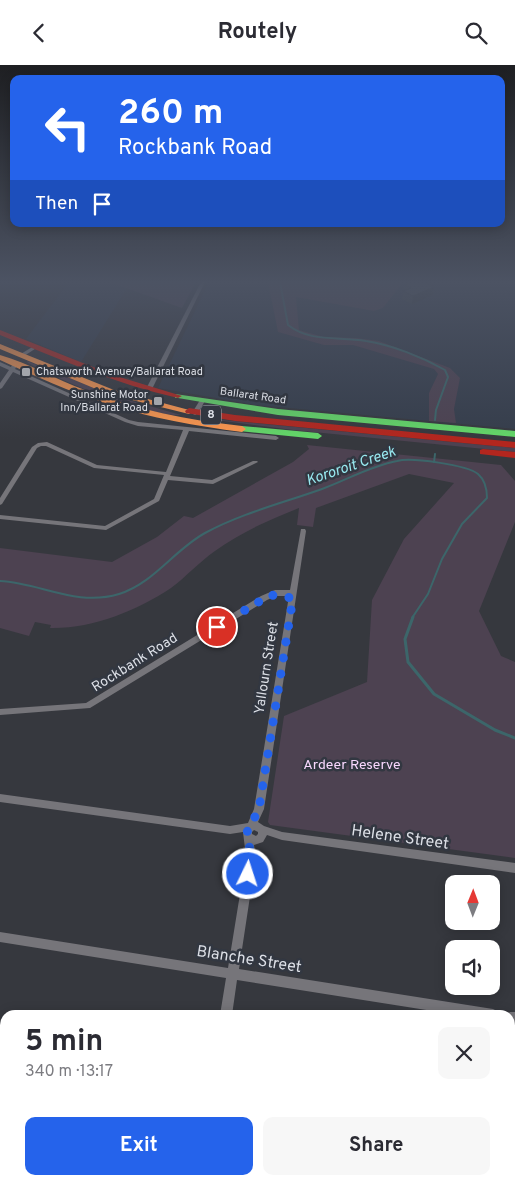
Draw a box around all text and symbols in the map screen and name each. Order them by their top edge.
icon: back [25,19,53,47]
text: Routely [218,19,297,46]
icon: search [462,19,490,47]
text: 260 m [118,92,223,136]
icon: left [35,95,100,160]
text: Rockbank Road [118,135,272,162]
icon: arrive [88,190,116,218]
text: Then [35,192,78,216]
place label: Chatsworth Avenue/Ballarat Road [36,365,203,379]
marker: Chatsworth Avenue/Ballarat Road [20,366,32,378]
street label: Ballarat Road [219,384,287,408]
place label: Sunshine Motor Inn/Ballarat Road [60,388,149,415]
marker: Sunshine Motor Inn/Ballarat Road [152,395,164,407]
road number: 8 [201,405,221,425]
water label: Kororoit Creek [304,443,399,491]
pin [196,606,238,648]
icon: arrive [203,613,231,641]
street label: Yallourn Street [251,620,283,716]
street label: Rockbank Road [89,630,181,696]
park label: Ardeer Reserve [303,757,401,774]
street label: Helene Street [350,821,450,855]
position arrow [221,847,273,899]
north arrow [445,875,500,930]
map controls [445,875,500,995]
button: sound [445,940,500,995]
street label: Blanche Street [195,942,303,978]
text: 5 min [25,1024,103,1061]
button: close [438,1027,490,1079]
text: 340 m · 13:17 [25,1062,113,1082]
button: Exit [25,1117,253,1175]
button: Share [263,1117,490,1175]

